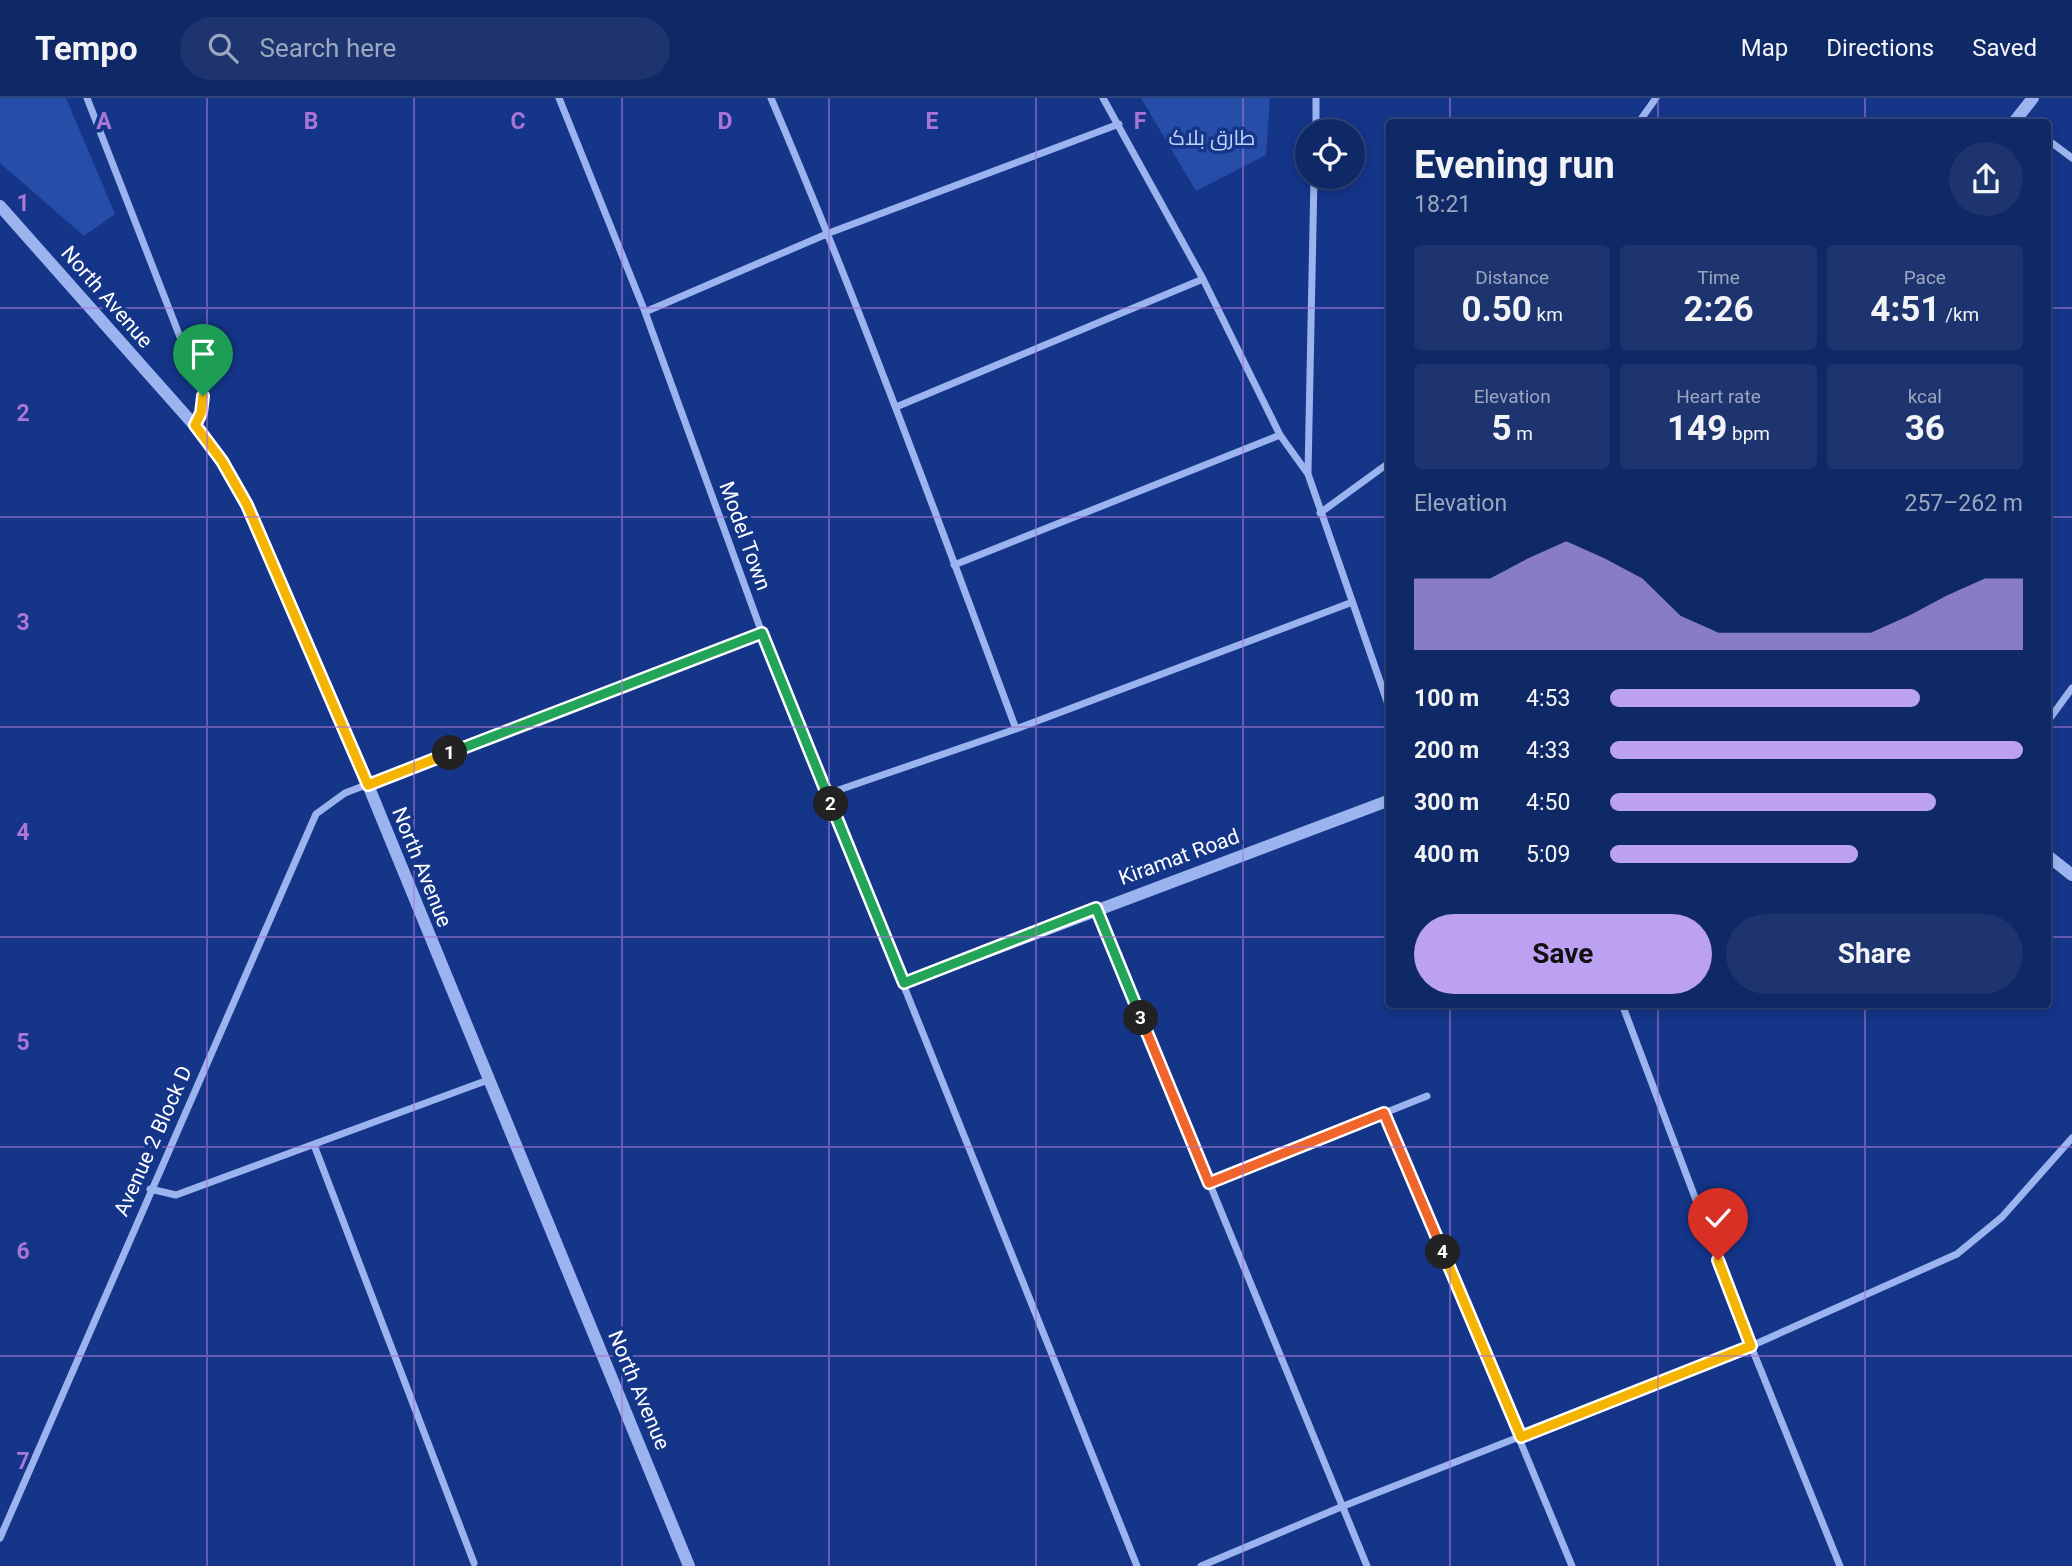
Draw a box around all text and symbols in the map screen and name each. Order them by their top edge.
search box [180,17,670,80]
text: Tempo [35,29,138,68]
icon: search [204,29,242,67]
text: Search here [260,33,396,63]
text: Map [1741,34,1788,62]
text: Directions [1826,34,1934,62]
text: Saved [1972,34,2037,62]
text: A [96,108,112,135]
text: B [304,108,318,135]
text: C [510,108,526,135]
text: D [718,108,732,135]
text: E [926,108,939,135]
text: F [1134,108,1147,135]
map controls [1295,119,1365,189]
button: locate [1295,119,1365,189]
park label: طارق بلاک [1169,126,1255,151]
button: share [1949,142,2023,216]
text: Evening run [1414,143,1615,187]
text: 1 [16,190,30,217]
text: 18:21 [1414,191,1471,218]
street label: North Avenue [56,241,158,353]
text: Distance [1475,266,1549,289]
text: Time [1697,266,1740,289]
text: Pace [1904,266,1946,289]
text: 0.50 [1461,289,1532,330]
text: 2:26 [1683,289,1754,330]
text: 4:51 [1870,289,1940,330]
text: km [1532,303,1563,326]
text: /km [1940,303,1979,326]
pin [173,324,233,396]
icon: arrive [184,335,222,373]
text: Elevation [1474,385,1551,408]
text: Heart rate [1676,385,1761,408]
text: kcal [1908,385,1942,408]
text: 2 [16,400,30,427]
text: 5 [1491,408,1512,449]
text: 149 [1667,408,1727,449]
text: 36 [1905,408,1945,449]
text: m [1512,422,1533,445]
text: bpm [1727,422,1770,445]
street label: Model Town [714,478,776,594]
text: Elevation [1414,490,1507,517]
text: 257–262 m [1904,490,2023,517]
text: 3 [16,609,30,636]
text: 100 m [1414,685,1479,712]
text: 4:53 [1526,685,1570,712]
pin: 1 [433,736,468,770]
text: 200 m [1414,737,1479,764]
text: 4:33 [1526,737,1570,764]
text: 1 [444,741,455,764]
pin: 2 [814,786,848,822]
text: 300 m [1414,789,1479,816]
text: 4:50 [1526,789,1570,816]
text: 2 [825,792,836,815]
street label: North Avenue [387,804,457,930]
text: 4 [16,819,30,846]
street label: Kiramat Road [1115,824,1243,890]
text: 400 m [1414,841,1479,868]
text: 5:09 [1526,841,1570,868]
button: Save [1414,914,1712,994]
button: Share [1726,914,2023,994]
pin: 3 [1124,1000,1158,1035]
text: 3 [1135,1006,1146,1029]
text: 5 [16,1029,30,1056]
street label: Avenue 2 Block D [109,1062,197,1220]
pin [1688,1188,1748,1260]
icon: check [1699,1199,1737,1237]
pin: 4 [1426,1234,1460,1270]
text: 6 [16,1238,30,1265]
text: 4 [1437,1240,1448,1263]
street label: North Avenue [603,1327,675,1453]
text: 7 [16,1448,30,1475]

